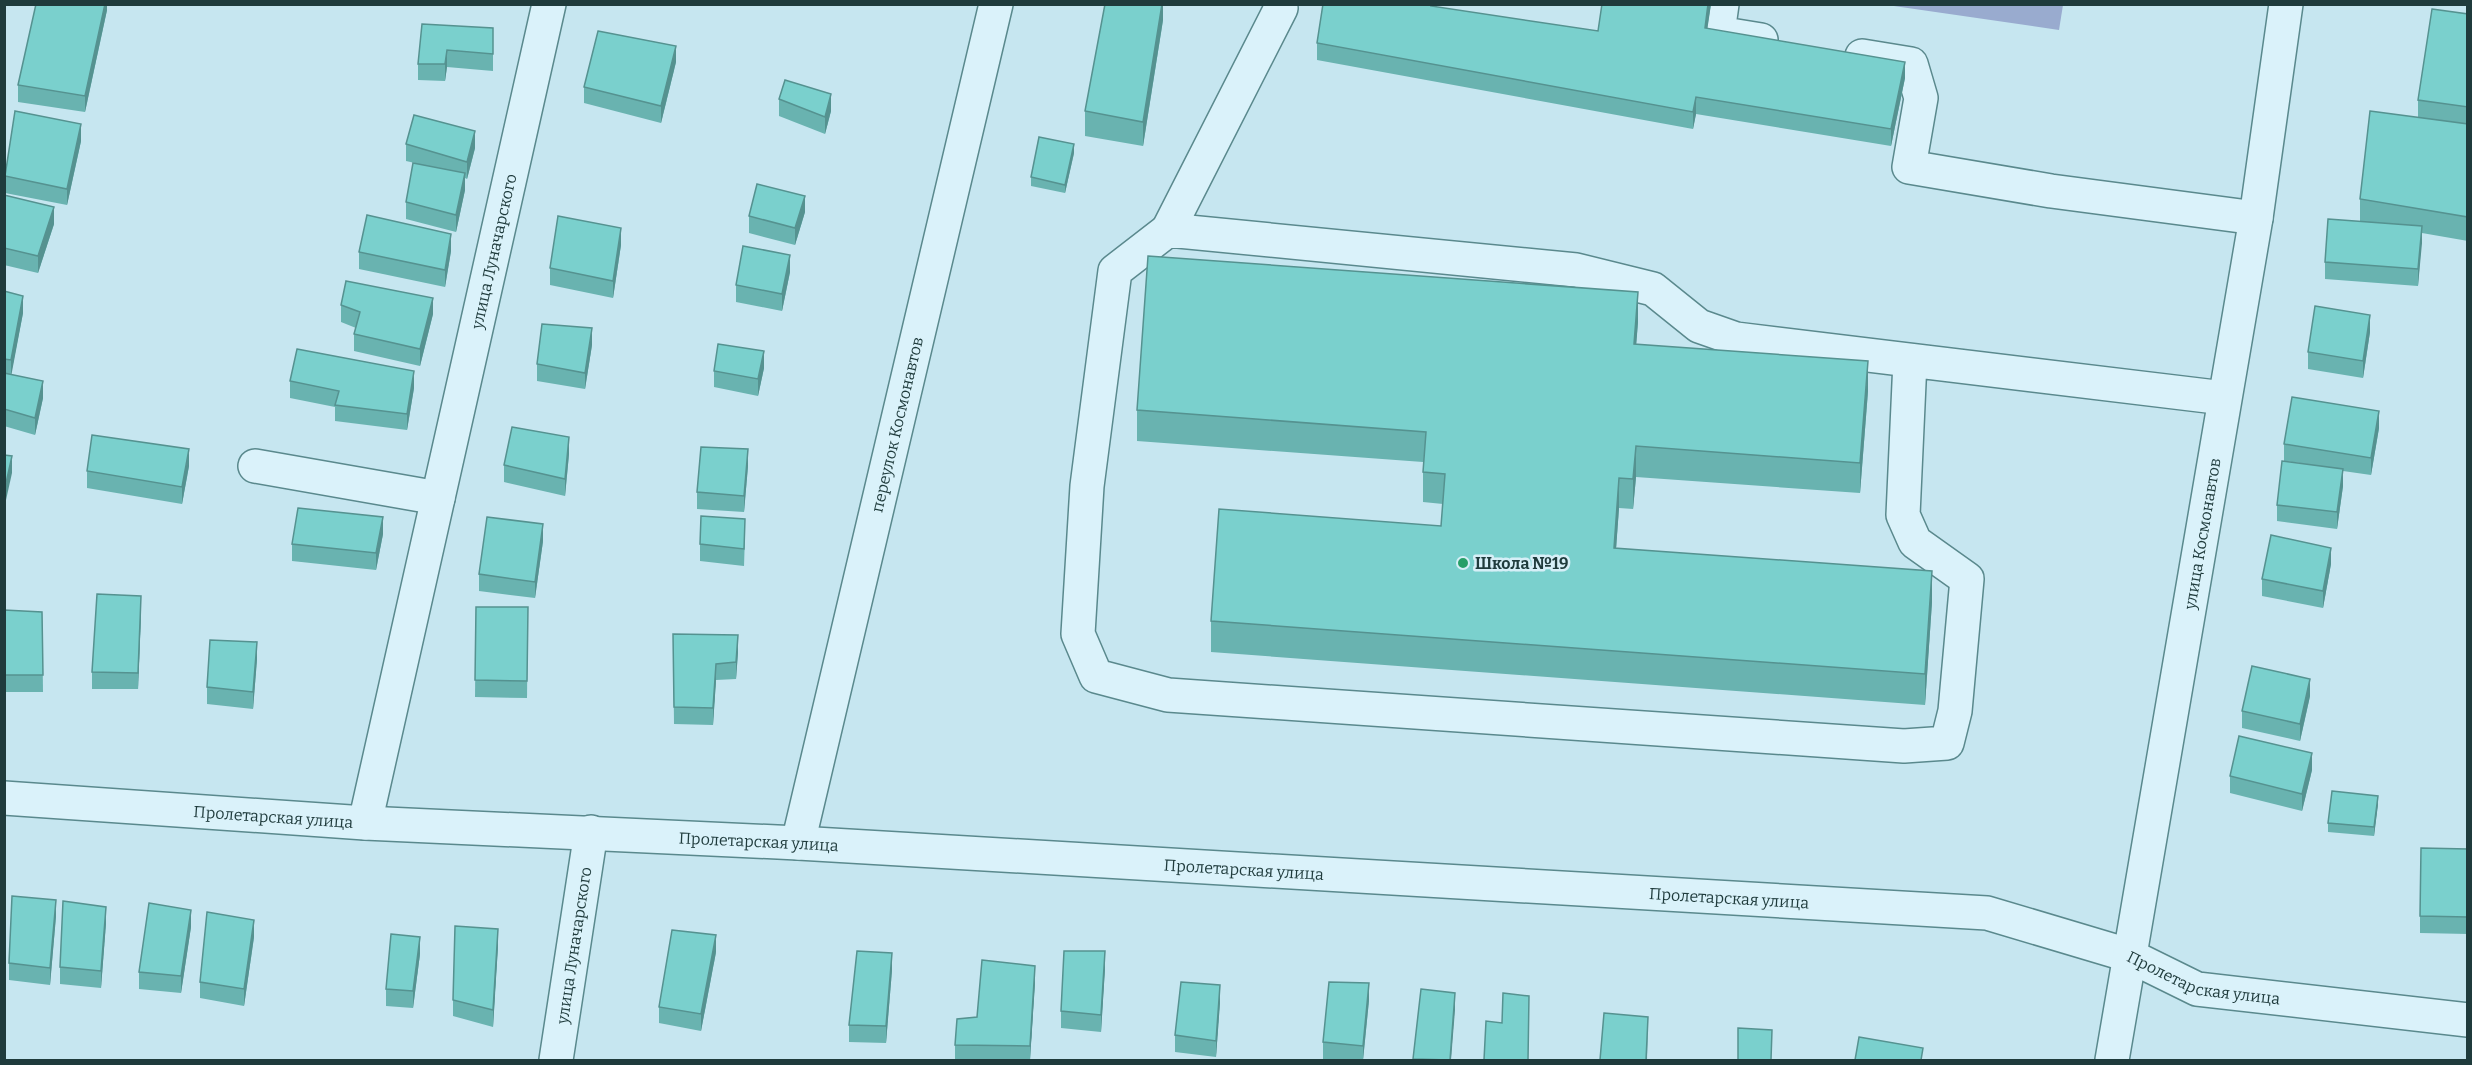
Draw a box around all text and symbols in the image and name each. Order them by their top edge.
street label: улица Луначарского [467,172,520,332]
street label: переулок Космонавтов [867,335,927,514]
street label: улица Космонавтов [2180,456,2224,612]
place label: Школа №19 [1475,554,1569,573]
marker: Школа №19 [1456,556,1470,570]
street label: Пролетарская улица [193,802,354,832]
street label: Пролетарская улица [678,828,840,855]
street label: Пролетарская улица [1163,855,1325,883]
street label: улица Луначарского [552,865,595,1026]
street label: Пролетарская улица [1649,884,1810,912]
street label: Пролетарская улица [2124,947,2281,1008]

